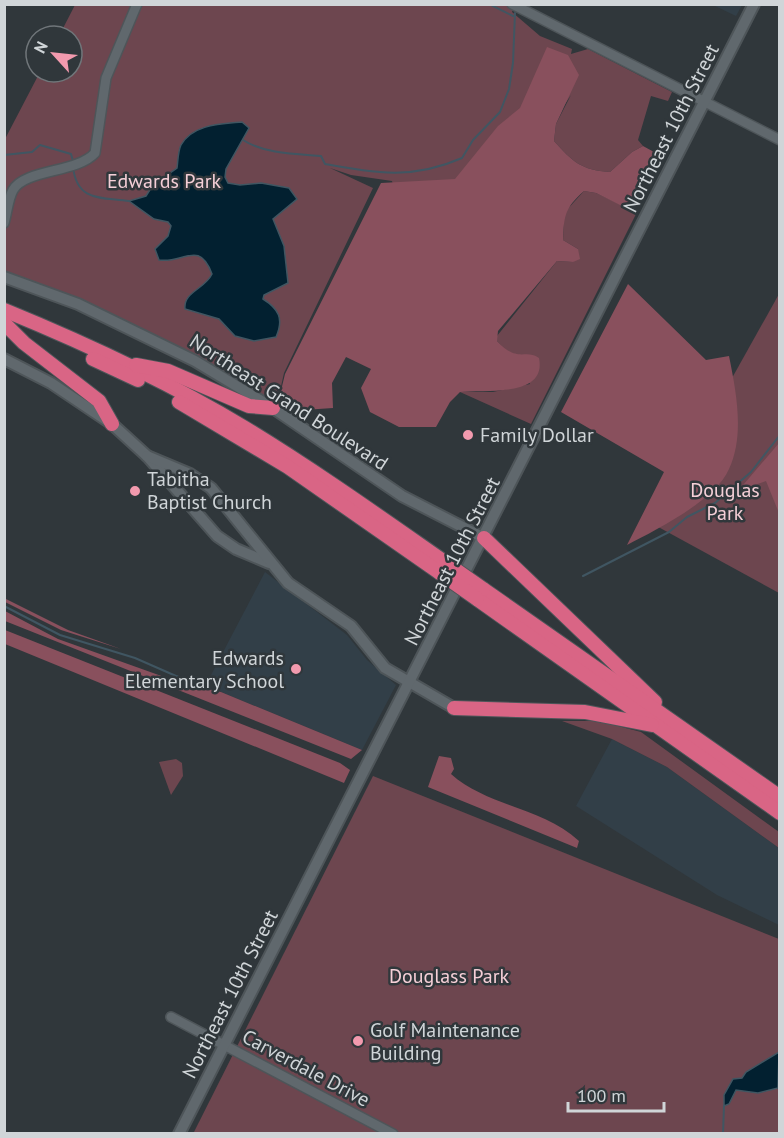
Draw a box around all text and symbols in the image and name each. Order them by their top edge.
north arrow [24,24,84,84]
text: N [29,38,52,56]
street label: Northeast 10th Street [617,39,725,217]
park label: Edwards Park [107,168,222,194]
street label: Northeast Grand Boulevard [185,328,393,476]
place label: Family Dollar [480,422,594,448]
marker: Family Dollar [461,428,475,442]
place label: Tabitha Baptist Church [147,466,272,515]
street label: Northeast 10th Street [398,472,506,650]
park label: Douglas Park [690,477,760,526]
marker: Tabitha Baptist Church [128,484,142,498]
place label: Edwards Elementary School [125,645,284,694]
marker: Edwards Elementary School [289,662,303,676]
street label: Northeast 10th Street [176,905,284,1083]
park label: Douglass Park [389,963,509,989]
place label: Golf Maintenance Building [370,1017,520,1066]
street label: Carverdale Drive [238,1023,374,1113]
marker: Golf Maintenance Building [351,1034,365,1048]
scale bar [568,1075,664,1113]
text: 100 m [577,1084,626,1107]

